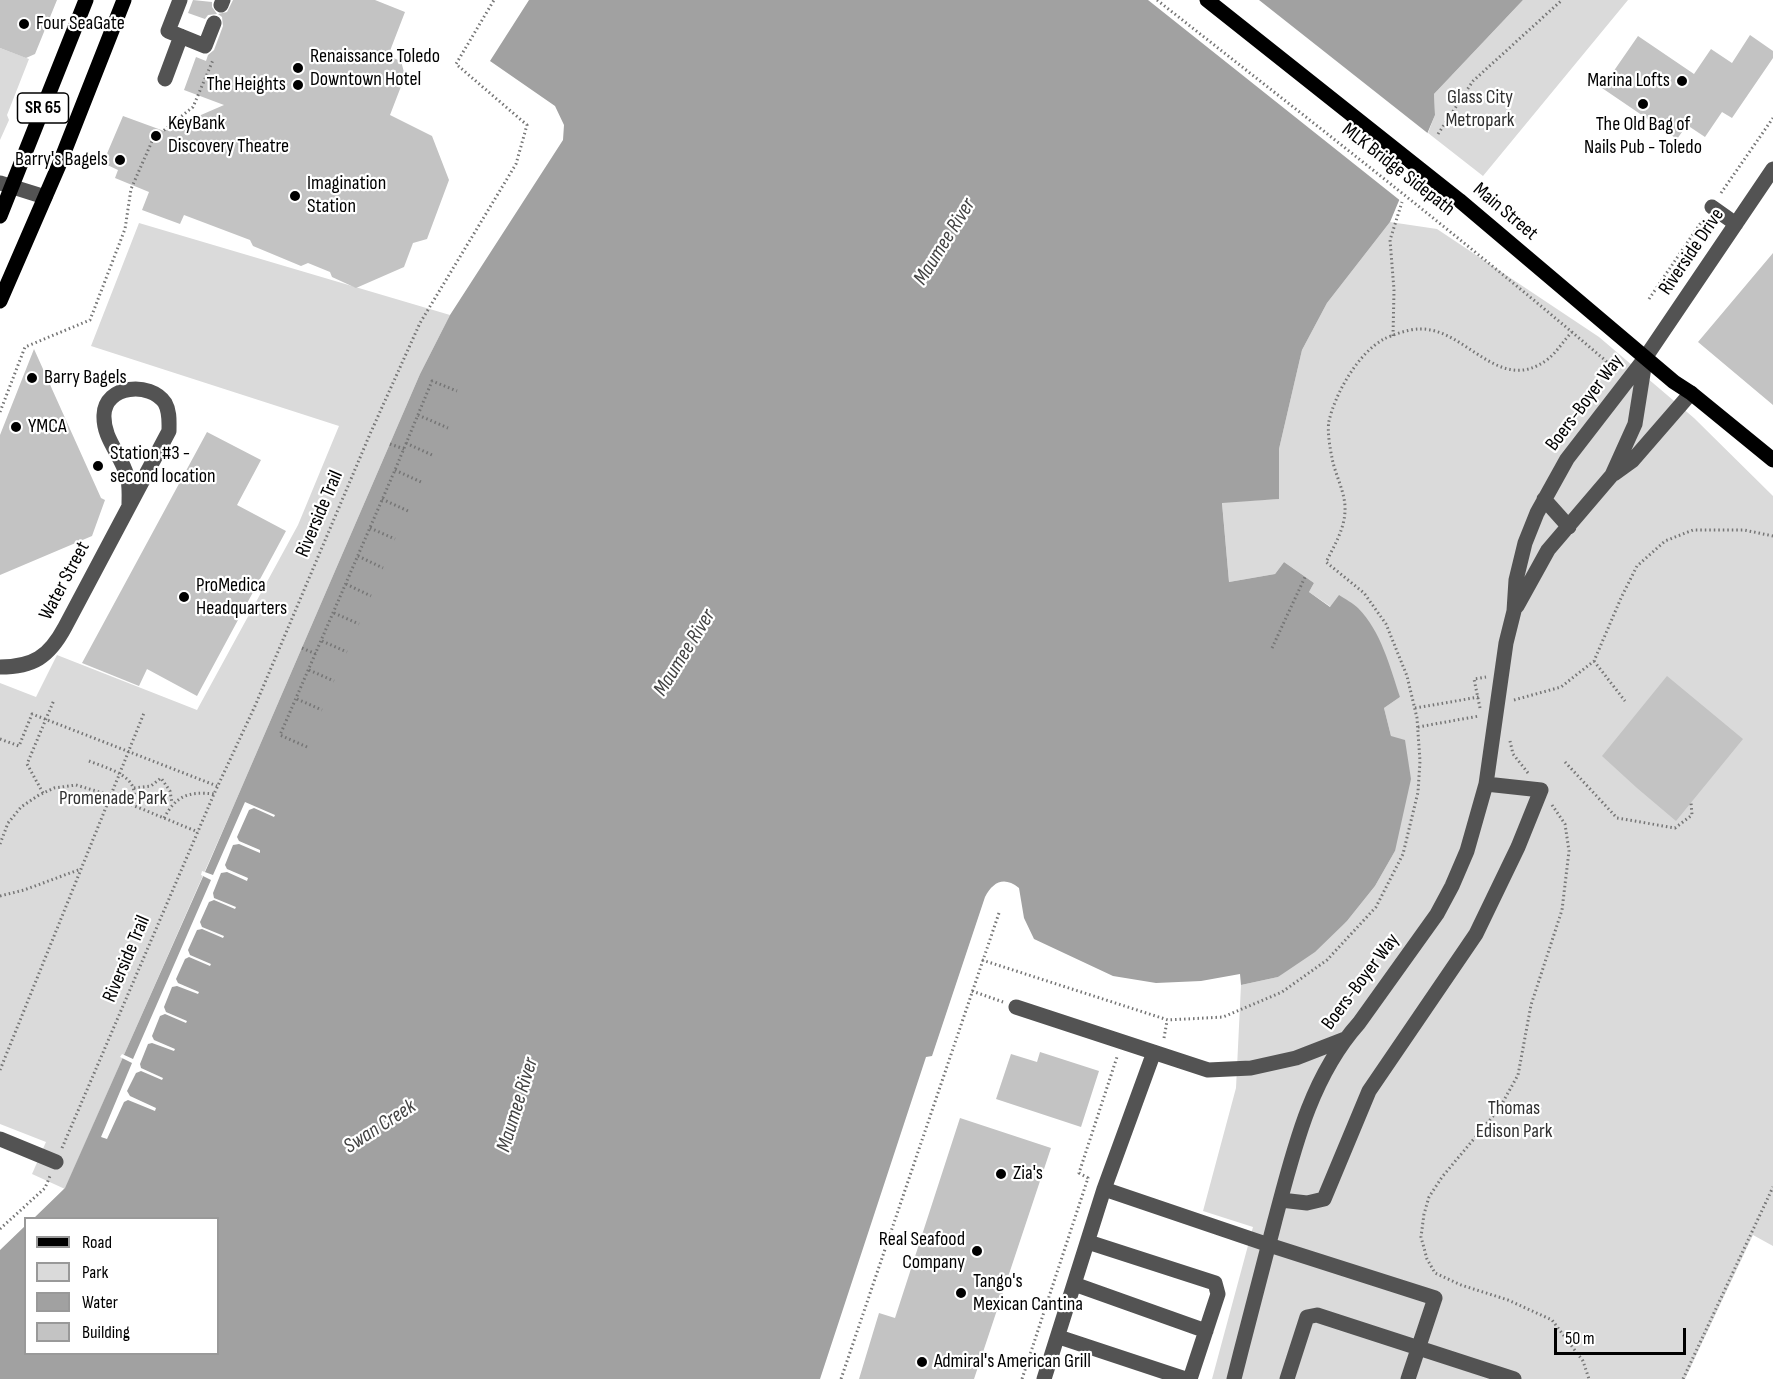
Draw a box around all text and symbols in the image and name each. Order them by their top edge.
place label: Four SeaGate [36,12,125,36]
marker: Four SeaGate [17,17,31,31]
place label: Renaissance Toledo Downtown Hotel [310,45,440,92]
marker: Renaissance Toledo Downtown Hotel [291,61,305,75]
place label: Marina Lofts [1587,69,1670,93]
place label: The Heights [207,73,286,97]
marker: Marina Lofts [1675,74,1689,88]
marker: The Heights [291,78,305,92]
park label: Glass City Metropark [1445,86,1515,133]
road number: SR 65 [18,93,68,123]
marker: The Old Bag of Nails Pub - Toledo [1636,97,1650,111]
place label: KeyBank Discovery Theatre [168,112,289,159]
place label: The Old Bag of Nails Pub - Toledo [1584,113,1702,160]
street label: MLK Bridge Sidepath [1337,118,1459,222]
marker: KeyBank Discovery Theatre [149,129,163,143]
place label: Barry's Bagels [15,148,108,172]
marker: Barry's Bagels [113,153,127,167]
place label: Imagination Station [307,172,386,219]
street label: Main Street [1468,178,1542,246]
marker: Imagination Station [288,189,302,203]
water label: Maumee River [909,194,981,290]
street label: Riverside Drive [1654,204,1730,300]
street label: Boers-Boyer Way [1541,350,1629,456]
place label: Barry Bagels [44,366,127,390]
marker: Barry Bagels [25,371,39,385]
place label: YMCA [28,415,66,439]
marker: YMCA [9,420,23,434]
place label: Station #3 - second location [110,442,216,489]
marker: Station #3 - second location [91,459,105,473]
street label: Riverside Trail [291,467,349,561]
street label: Water Street [34,538,96,624]
place label: ProMedica Headquarters [196,574,287,621]
marker: ProMedica Headquarters [177,590,191,604]
water label: Maumee River [649,605,721,701]
park label: Promenade Park [59,787,167,811]
street label: Riverside Trail [98,912,156,1006]
street label: Boers-Boyer Way [1317,929,1405,1035]
water label: Maumee River [492,1055,544,1155]
water label: Swan Creek [339,1094,421,1160]
park label: Thomas Edison Park [1476,1097,1552,1144]
place label: Zia's [1013,1162,1043,1186]
marker: Zia's [994,1167,1008,1181]
legend [24,1217,219,1355]
place label: Real Seafood Company [879,1228,965,1275]
text: Road [82,1232,112,1253]
marker: Real Seafood Company [970,1244,984,1258]
text: Park [82,1262,108,1283]
place label: Tango's Mexican Cantina [973,1270,1083,1317]
marker: Tango's Mexican Cantina [954,1286,968,1300]
text: Water [82,1292,118,1313]
scale bar [1557,1316,1689,1354]
text: Building [82,1322,130,1343]
text: 50 m [1565,1328,1595,1349]
place label: Admiral's American Grill [934,1350,1091,1374]
marker: Admiral's American Grill [915,1355,929,1369]

